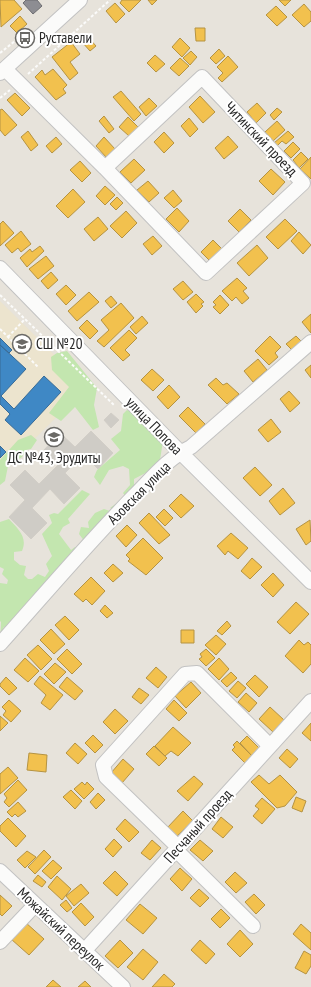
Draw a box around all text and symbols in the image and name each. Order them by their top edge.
bus stop icon: Руставели [14,27,36,49]
place label: Руставели [39,28,92,47]
street label: Читинский проезд [221,97,302,180]
school or university icon: СШ №20 [11,333,33,355]
place label: СШ №20 [36,334,83,353]
street label: улица Попова [122,393,187,459]
school or university icon: ДС №43, Эрудиты [43,426,65,448]
place label: ДС №43, Эрудиты [7,448,101,467]
street label: Азовская улица [103,457,174,528]
street label: Песчаный проезд [159,784,236,867]
street label: Можайский переулок [14,883,109,974]

